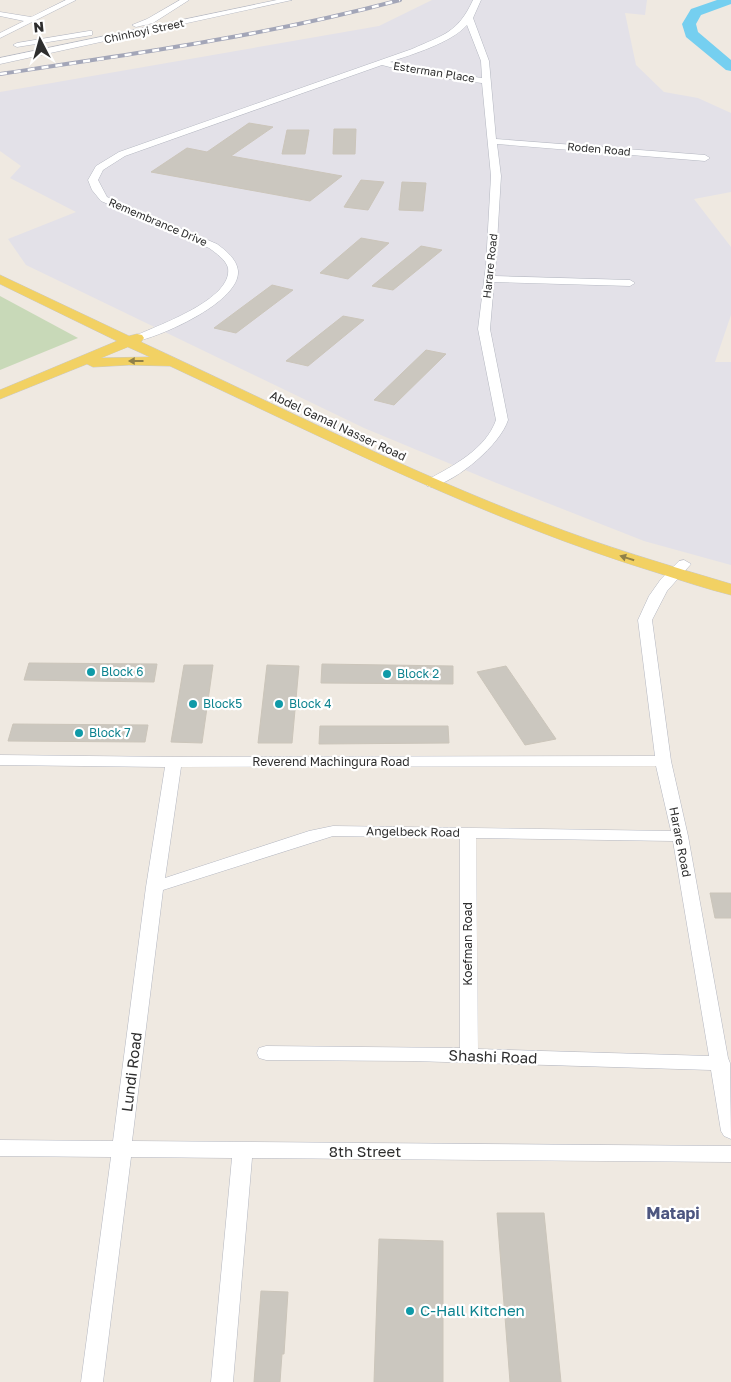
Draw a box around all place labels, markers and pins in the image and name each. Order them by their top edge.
place label: Block 6 [101,664,144,679]
marker: Block 6 [85,666,97,678]
place label: Block 2 [397,666,439,681]
marker: Block 2 [381,668,393,680]
place label: Block5 [203,696,242,711]
place label: Block 4 [289,696,332,711]
marker: Block5 [187,698,199,710]
marker: Block 4 [273,698,285,710]
place label: Block 7 [89,725,131,740]
marker: Block 7 [73,727,85,739]
place label: C-Hall Kitchen [420,1301,525,1319]
marker: C-Hall Kitchen [404,1305,416,1317]

